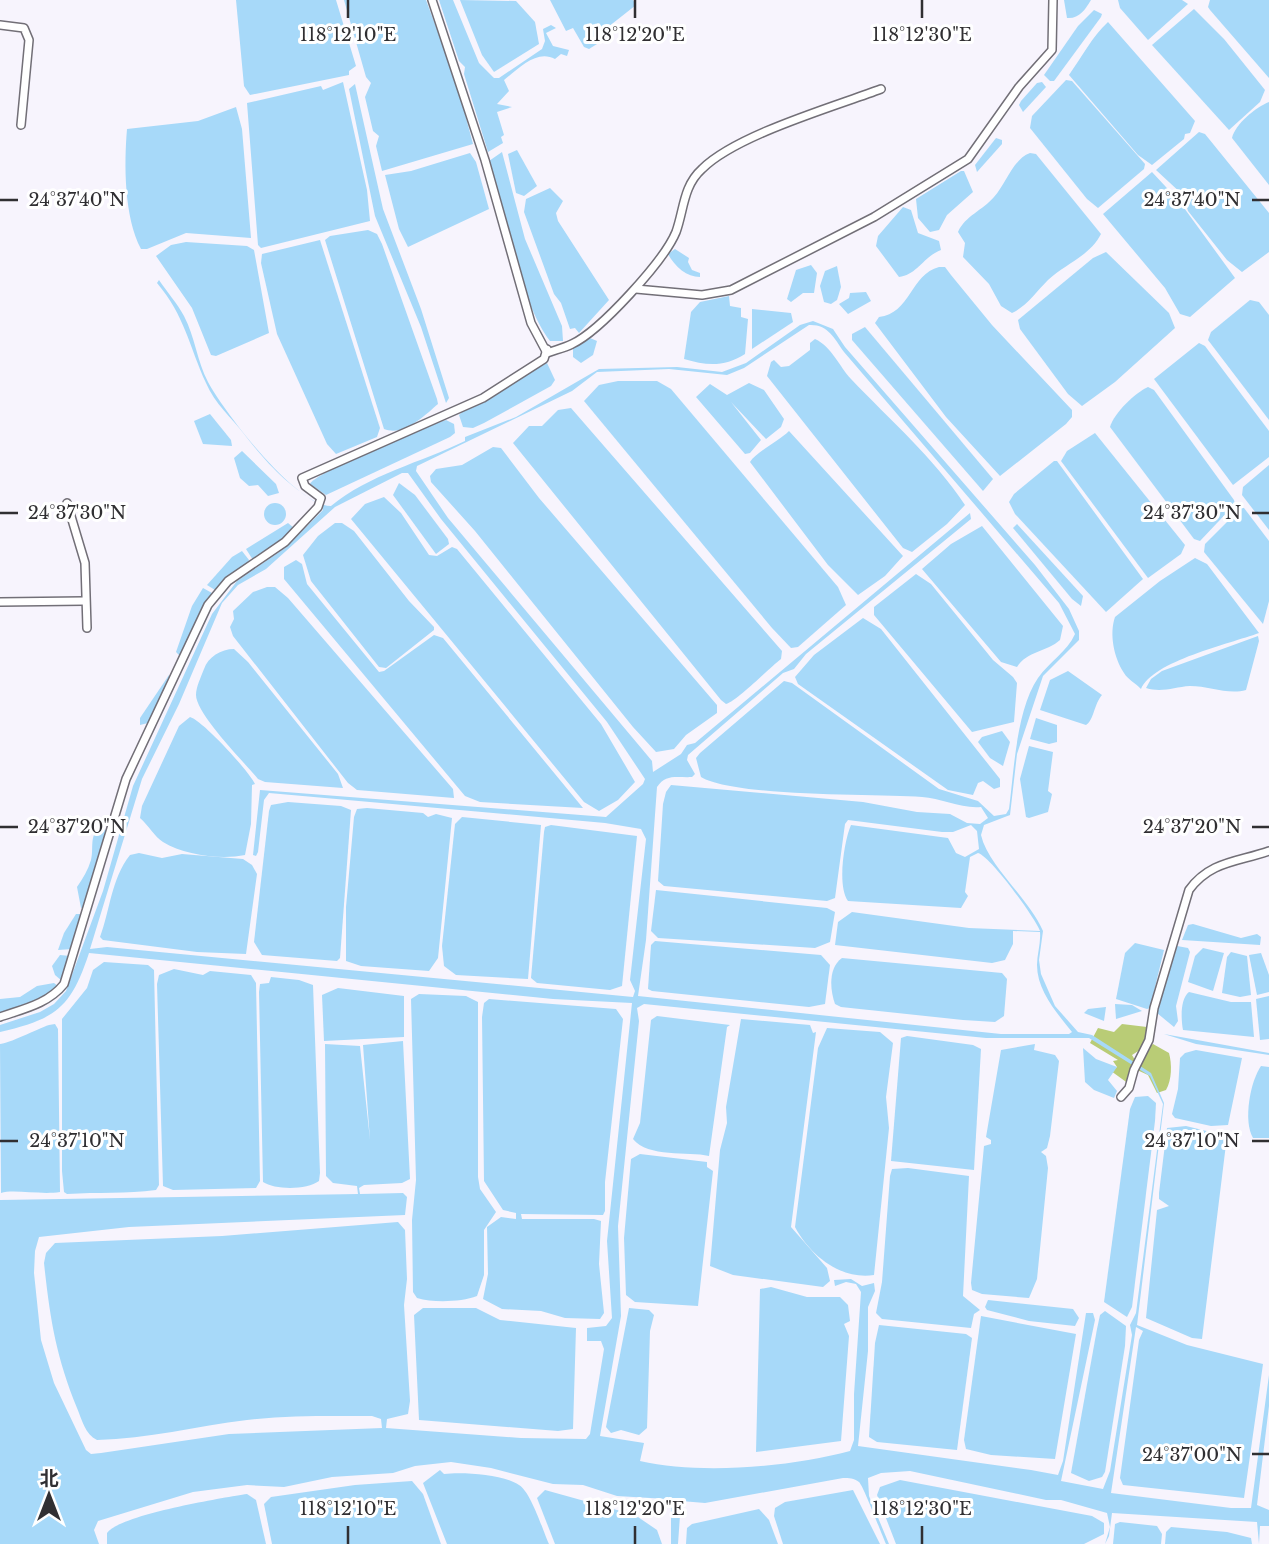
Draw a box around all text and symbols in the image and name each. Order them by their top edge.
text: 118°12'10"E [300,24,396,46]
text: 118°12'20"E [585,24,685,46]
text: 118°12'30"E [872,24,972,46]
text: 24°37'40"N [28,189,126,211]
text: 24°37'40"N [1143,189,1241,211]
text: 24°37'30"N [28,502,126,524]
text: 24°37'30"N [1143,502,1241,524]
text: 24°37'20"N [28,816,126,838]
text: 24°37'20"N [1143,816,1241,838]
text: 24°37'10"N [29,1130,125,1152]
text: 24°37'10"N [1144,1130,1240,1152]
text: 24°37'00"N [1142,1444,1242,1466]
north arrow [14,1460,84,1530]
text: 北 [39,1467,59,1490]
text: 118°12'10"E [300,1498,396,1520]
text: 118°12'20"E [585,1498,685,1520]
text: 118°12'30"E [872,1498,972,1520]

